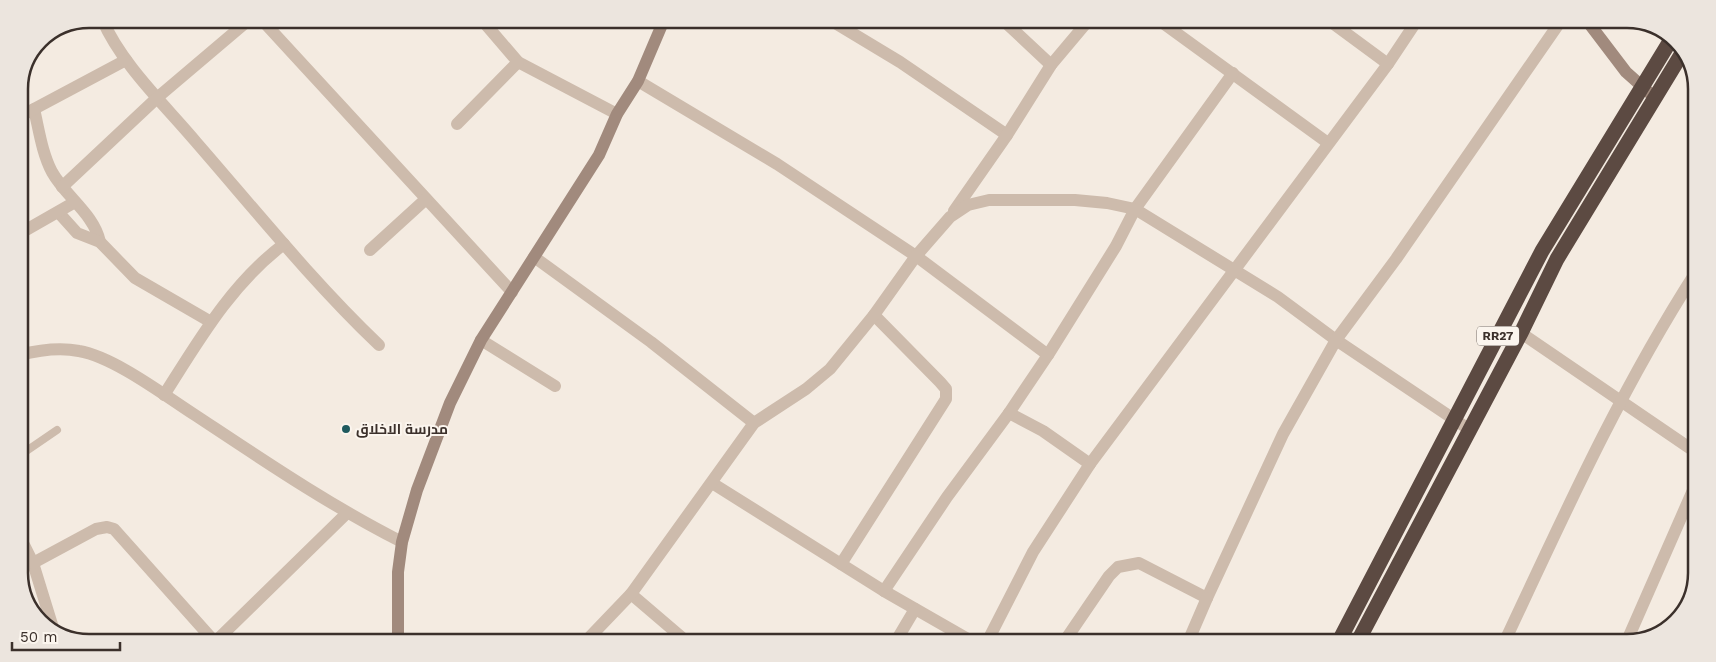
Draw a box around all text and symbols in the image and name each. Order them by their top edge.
road number: RR27 [1477,326,1519,346]
place label: مدرسة الاخلاق [356,421,448,438]
marker: مدرسة الاخلاق [340,423,352,435]
scale bar [12,620,120,652]
text: 50 m [20,628,57,646]

